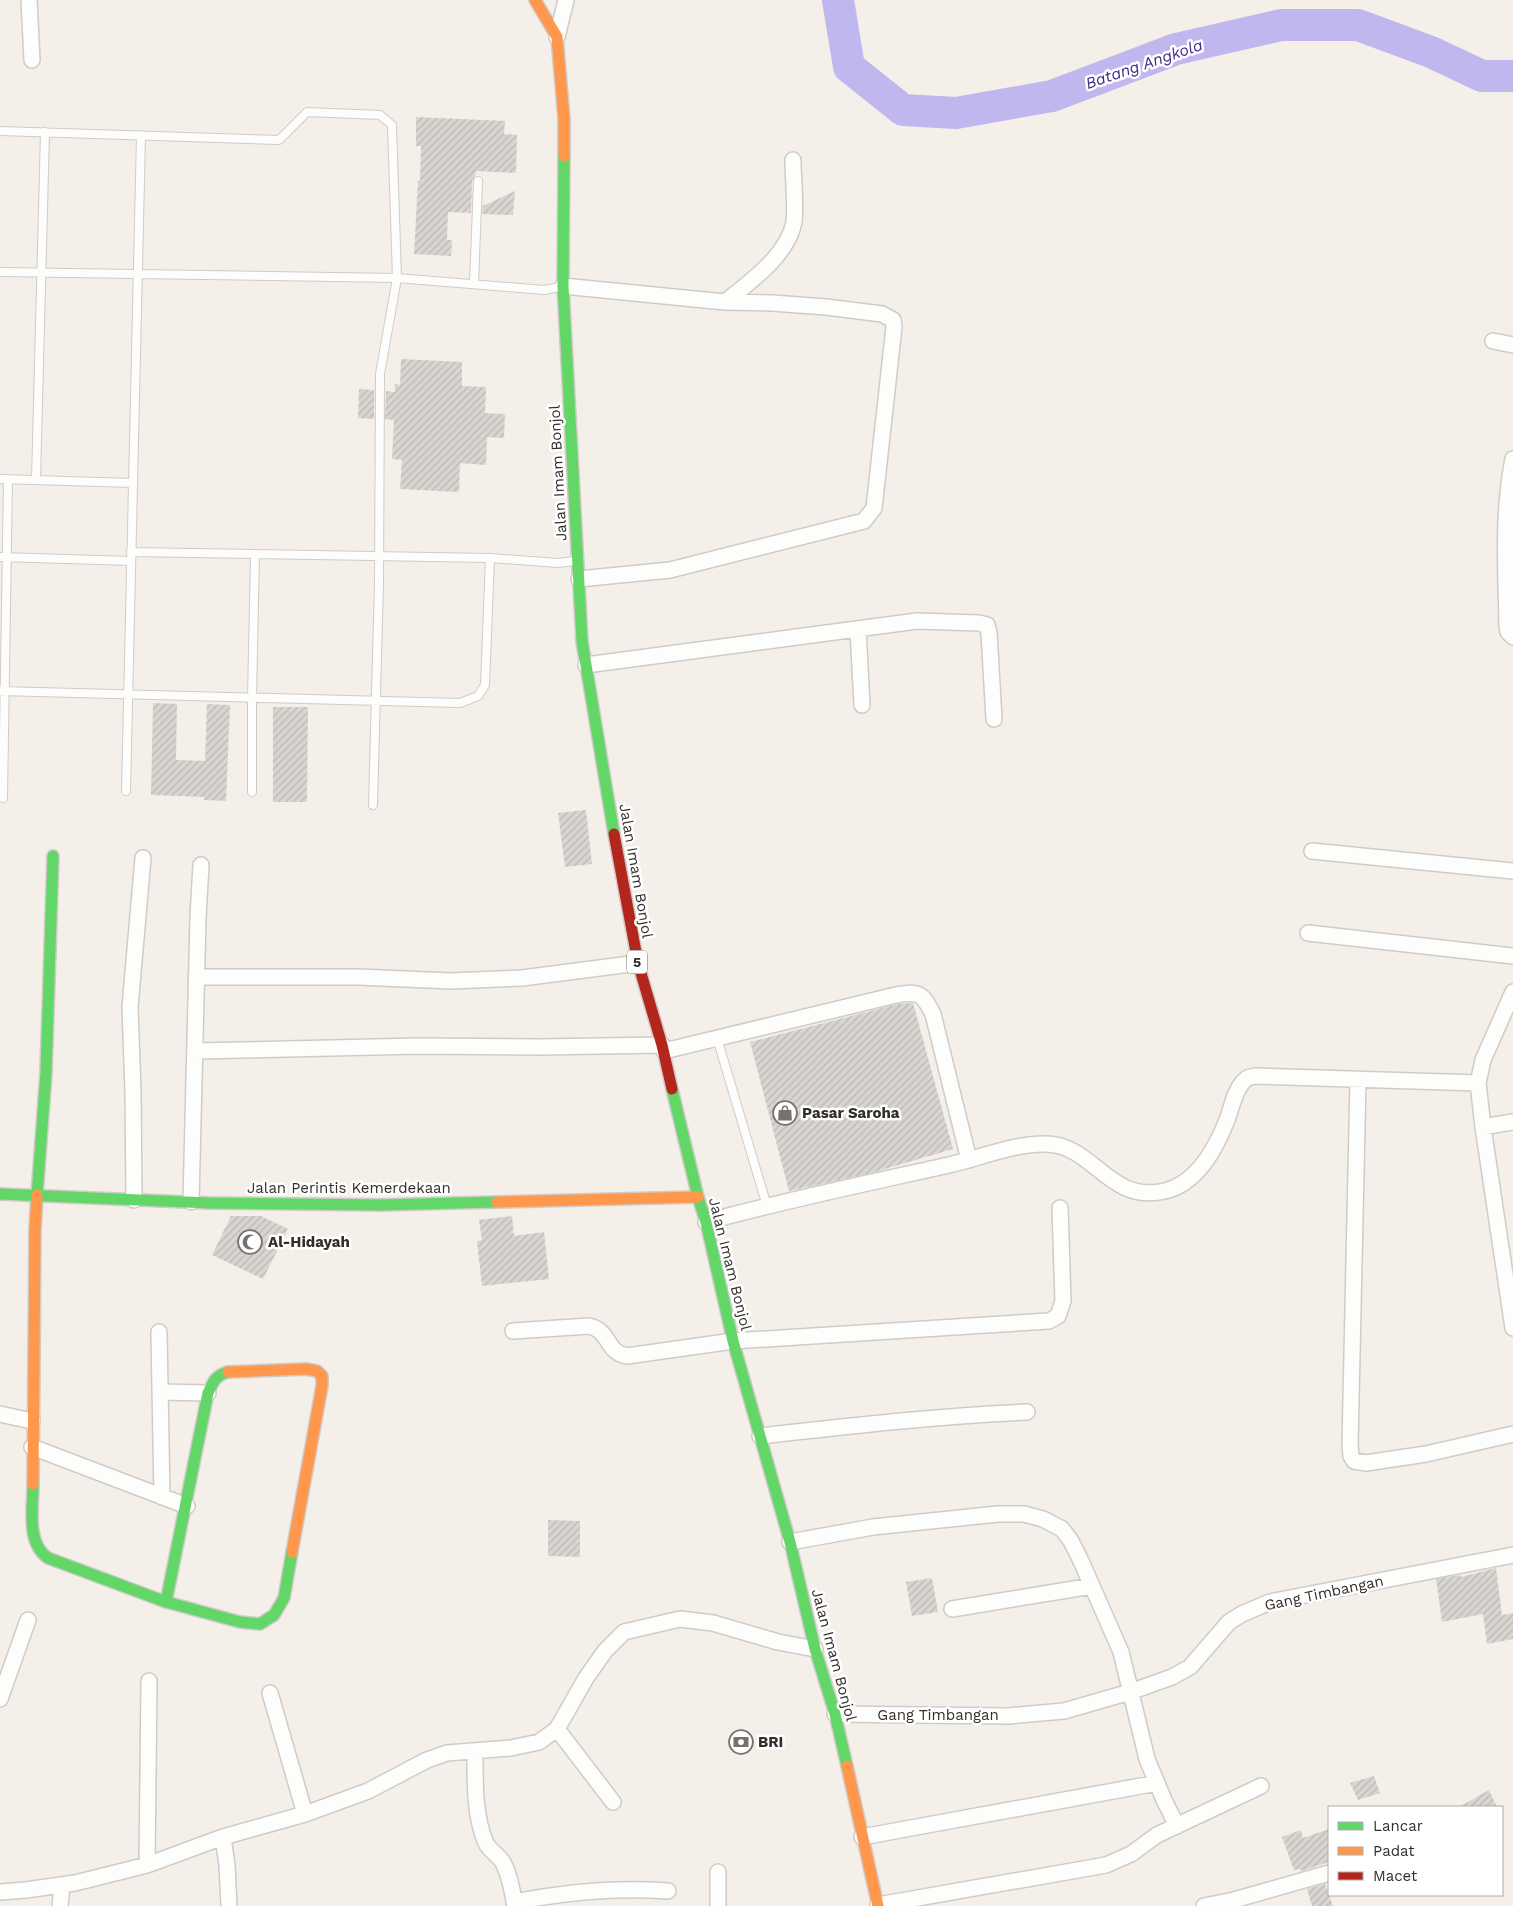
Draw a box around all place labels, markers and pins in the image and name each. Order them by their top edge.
shop icon: Pasar Saroha [772,1100,798,1126]
place label: Pasar Saroha [802,1104,900,1122]
mosque icon: Al-Hidayah [237,1229,263,1255]
place label: Al-Hidayah [268,1233,350,1251]
bank icon: BRI [728,1729,754,1755]
place label: BRI [758,1733,783,1751]

